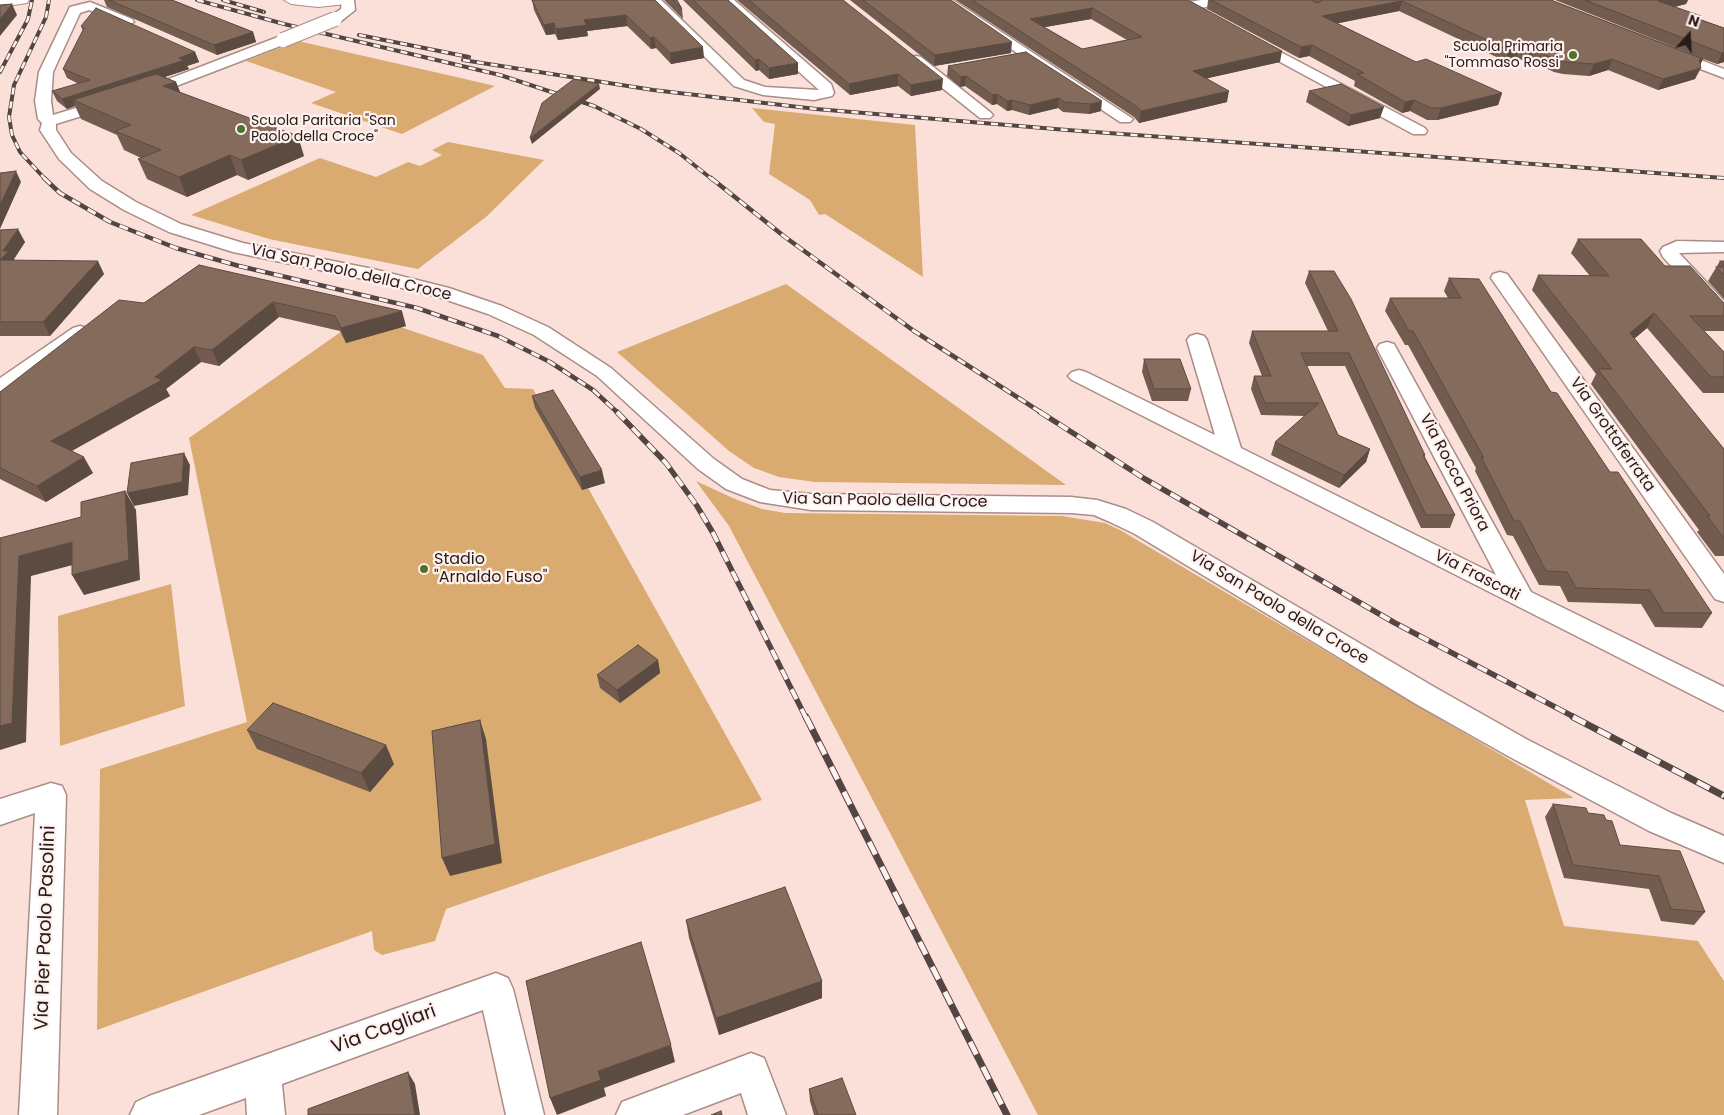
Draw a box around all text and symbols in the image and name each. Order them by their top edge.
north arrow [1664,10,1714,60]
text: N [1686,10,1702,32]
place label: Scuola Primaria "Tommaso Rossi" [1444,39,1563,72]
marker: Scuola Primaria "Tommaso Rossi" [1567,49,1579,61]
place label: Scuola Paritaria "San Paolo della Croce" [251,113,396,146]
marker: Scuola Paritaria "San Paolo della Croce" [235,123,247,135]
street label: Via San Paolo della Croce [249,241,453,305]
street label: Via Grottaferrata [1565,374,1659,496]
street label: Via Rocca Priora [1415,411,1493,535]
street label: Via San Paolo della Croce [782,490,988,512]
street label: Via Frascati [1431,546,1523,606]
street label: Via San Paolo della Croce [1186,547,1372,669]
place label: Stadio "Arnaldo Fuso" [434,550,547,588]
marker: Stadio "Arnaldo Fuso" [418,563,430,575]
street label: Via Pier Paolo Pasolini [31,825,61,1031]
street label: Via Cagliari [329,1001,439,1059]

